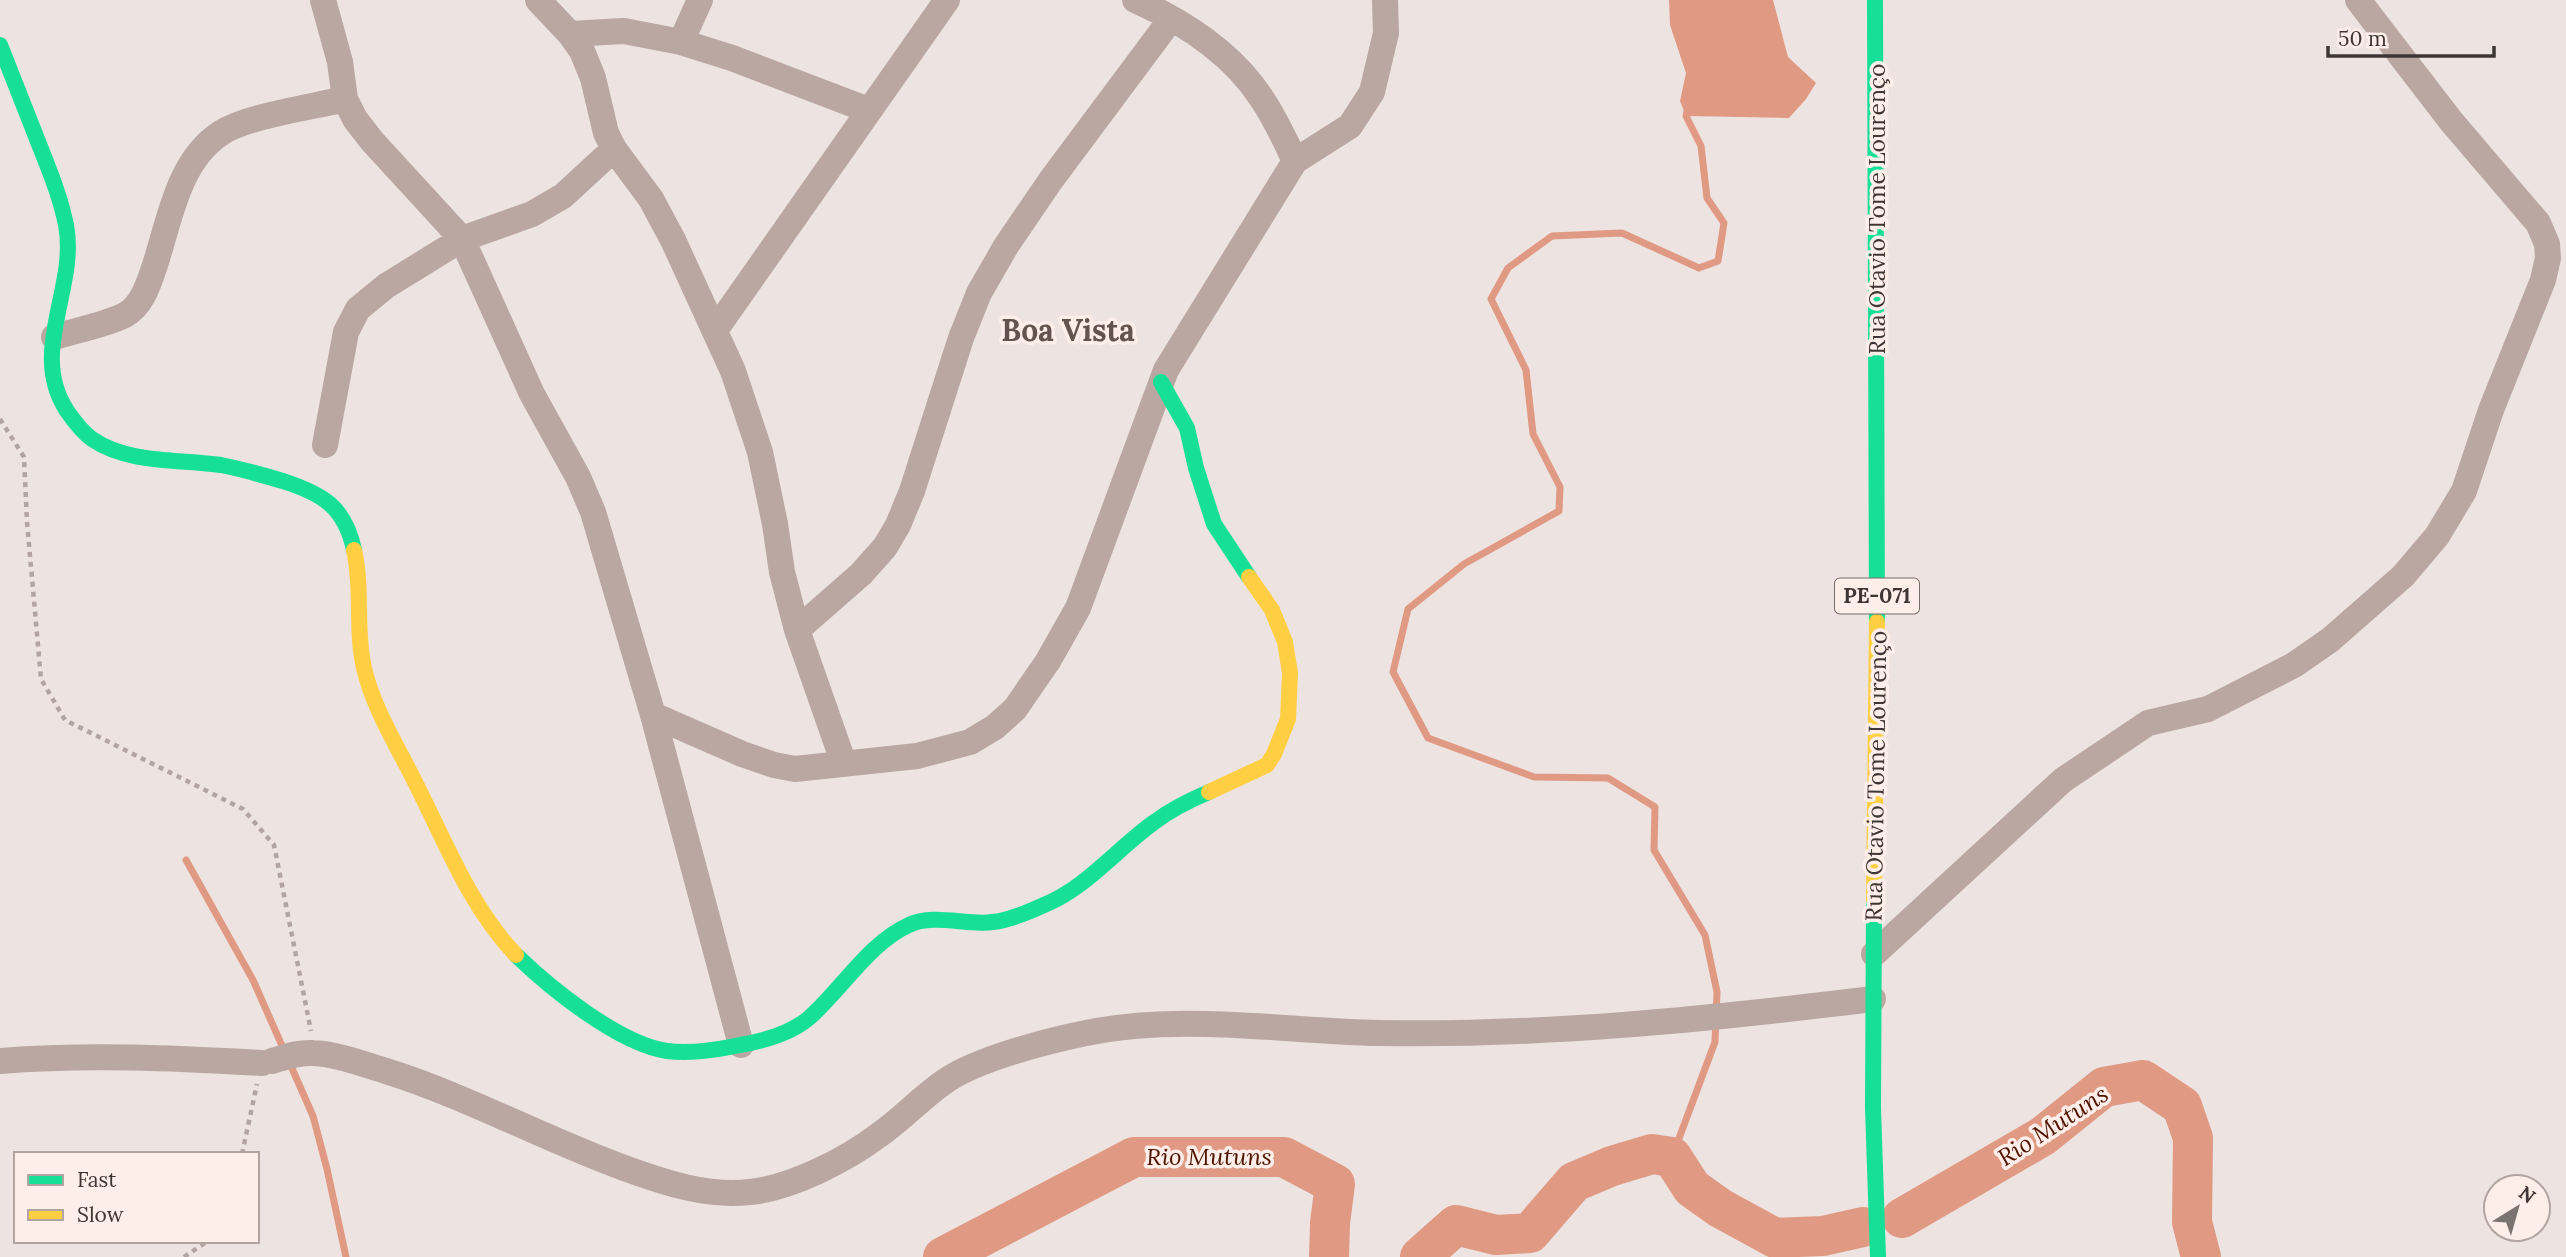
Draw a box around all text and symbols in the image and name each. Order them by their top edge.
scale bar [2328,14,2494,58]
text: 50 m [2338,25,2387,52]
street label: Rua Otavio Tome Lourenço [1862,64,1891,354]
district label: Boa Vista [1001,311,1135,349]
road number: PE-071 [1835,578,1919,614]
street label: Rua Otavio Tome Lourenço [1858,630,1893,922]
water label: Rio Mutuns [1992,1078,2114,1173]
water label: Rio Mutuns [1146,1141,1272,1172]
legend [14,1152,259,1243]
text: Fast [77,1166,117,1193]
north arrow [2482,1173,2552,1243]
text: N [2514,1180,2541,1209]
text: Slow [77,1201,124,1228]

